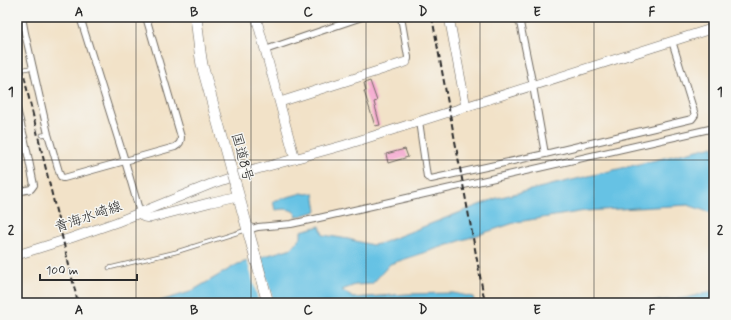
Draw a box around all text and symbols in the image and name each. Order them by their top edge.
text: A [75,4,83,21]
text: B [190,4,199,21]
text: C [303,4,313,21]
text: D [419,4,428,21]
text: E [533,4,541,21]
text: F [649,4,656,21]
text: 1 [8,84,14,101]
text: 1 [717,84,723,101]
street label: 国道8号 [227,131,257,184]
street label: 青海水崎線 [52,197,124,237]
text: 2 [8,222,15,239]
text: 2 [717,222,724,239]
scale bar [40,256,137,282]
text: 100 m [46,263,78,279]
text: A [75,302,83,319]
text: B [190,302,199,319]
text: C [303,302,313,319]
text: D [419,302,428,319]
text: E [533,302,541,319]
text: F [649,302,656,319]

